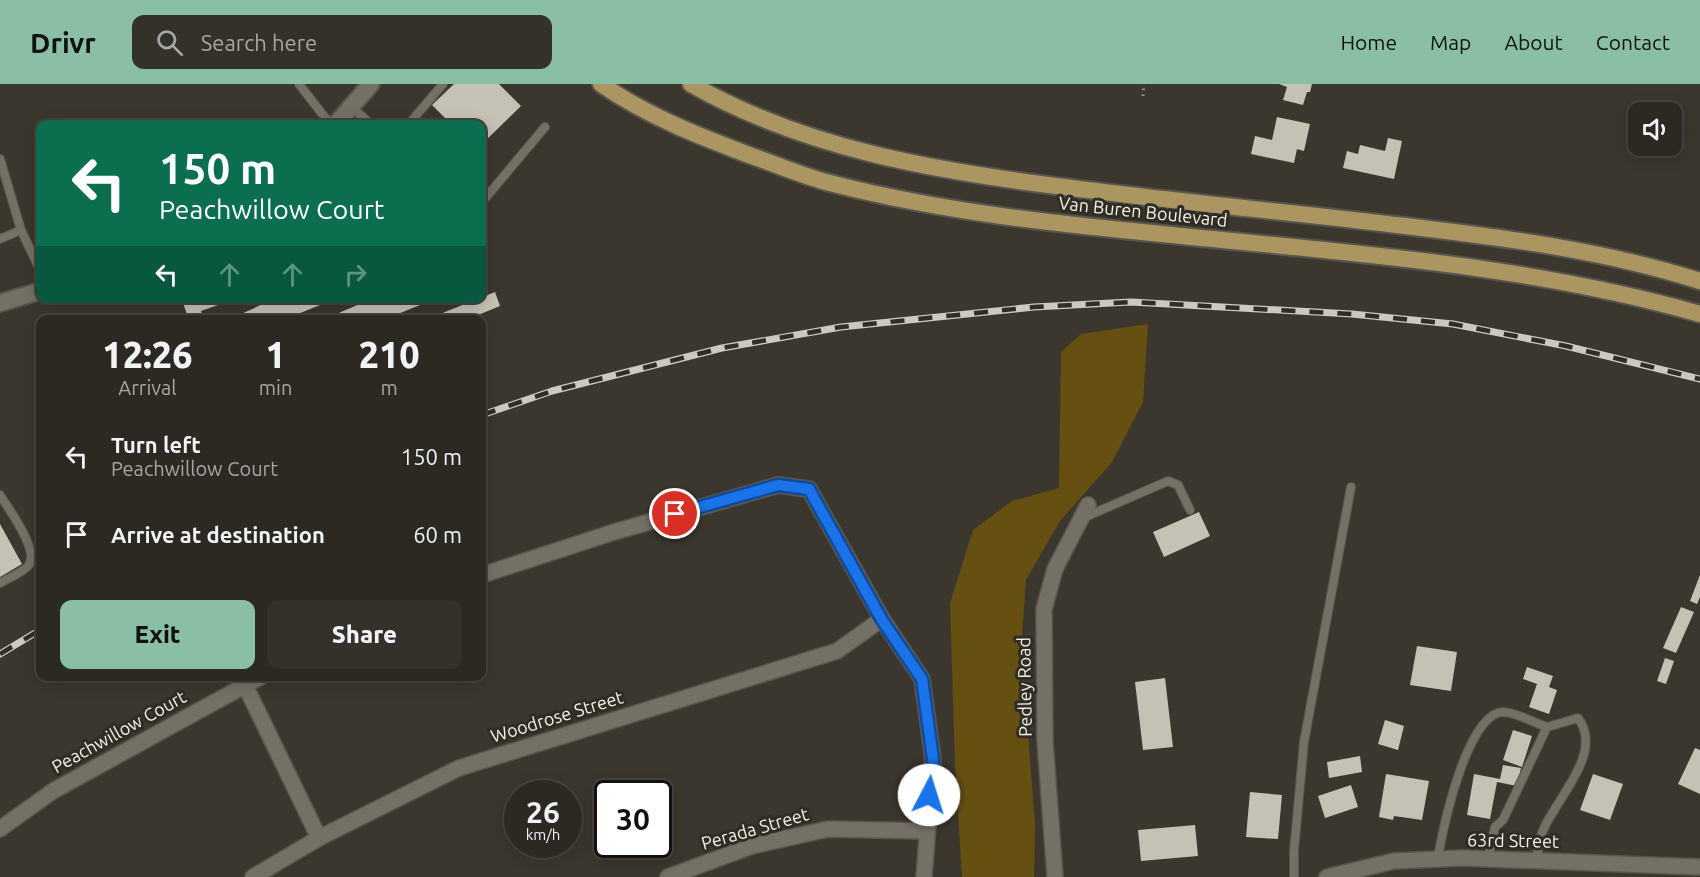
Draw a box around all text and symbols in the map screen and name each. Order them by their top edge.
search box [132,15,552,69]
icon: search [153,26,186,59]
text: Drivr [30,27,96,58]
text: Search here [201,30,317,55]
text: Home [1340,30,1397,54]
text: Map [1430,30,1471,54]
text: About [1504,30,1563,54]
text: Contact [1596,30,1670,54]
map controls [1628,102,1682,156]
button: sound [1628,102,1682,156]
icon: left [60,144,138,222]
text: 150 m [159,145,276,192]
street label: Van Buren Boulevard [1058,192,1229,230]
text: Peachwillow Court [159,194,384,224]
icon: left [150,258,183,291]
icon: ahead [213,258,246,291]
icon: ahead [276,258,309,291]
icon: right [339,258,372,291]
text: 12:26 [102,334,192,375]
text: 1 [265,334,286,375]
text: 210 [359,334,420,375]
text: Arrival [118,376,177,399]
text: min [259,376,292,399]
text: m [381,376,398,399]
text: Turn left [111,432,201,457]
icon: left [60,440,93,473]
text: 150 m [401,444,462,469]
text: Peachwillow Court [111,457,278,480]
pin [649,488,700,539]
icon: arrive [658,497,691,530]
icon: arrive [60,518,93,551]
text: Arrive at destination [111,522,325,547]
text: 60 m [413,522,462,547]
button: Exit [60,600,255,669]
button: Share [267,600,462,669]
street label: Pedley Road [1013,637,1035,737]
street label: Peachwillow Court [48,686,189,776]
street label: Woodrose Street [488,686,625,746]
position arrow [897,763,961,827]
speed limit sign: 30 [594,780,672,858]
text: 26 [526,795,560,829]
street label: Perada Street [699,803,811,853]
text: km/h [526,826,560,843]
street label: 63rd Street [1467,829,1559,851]

